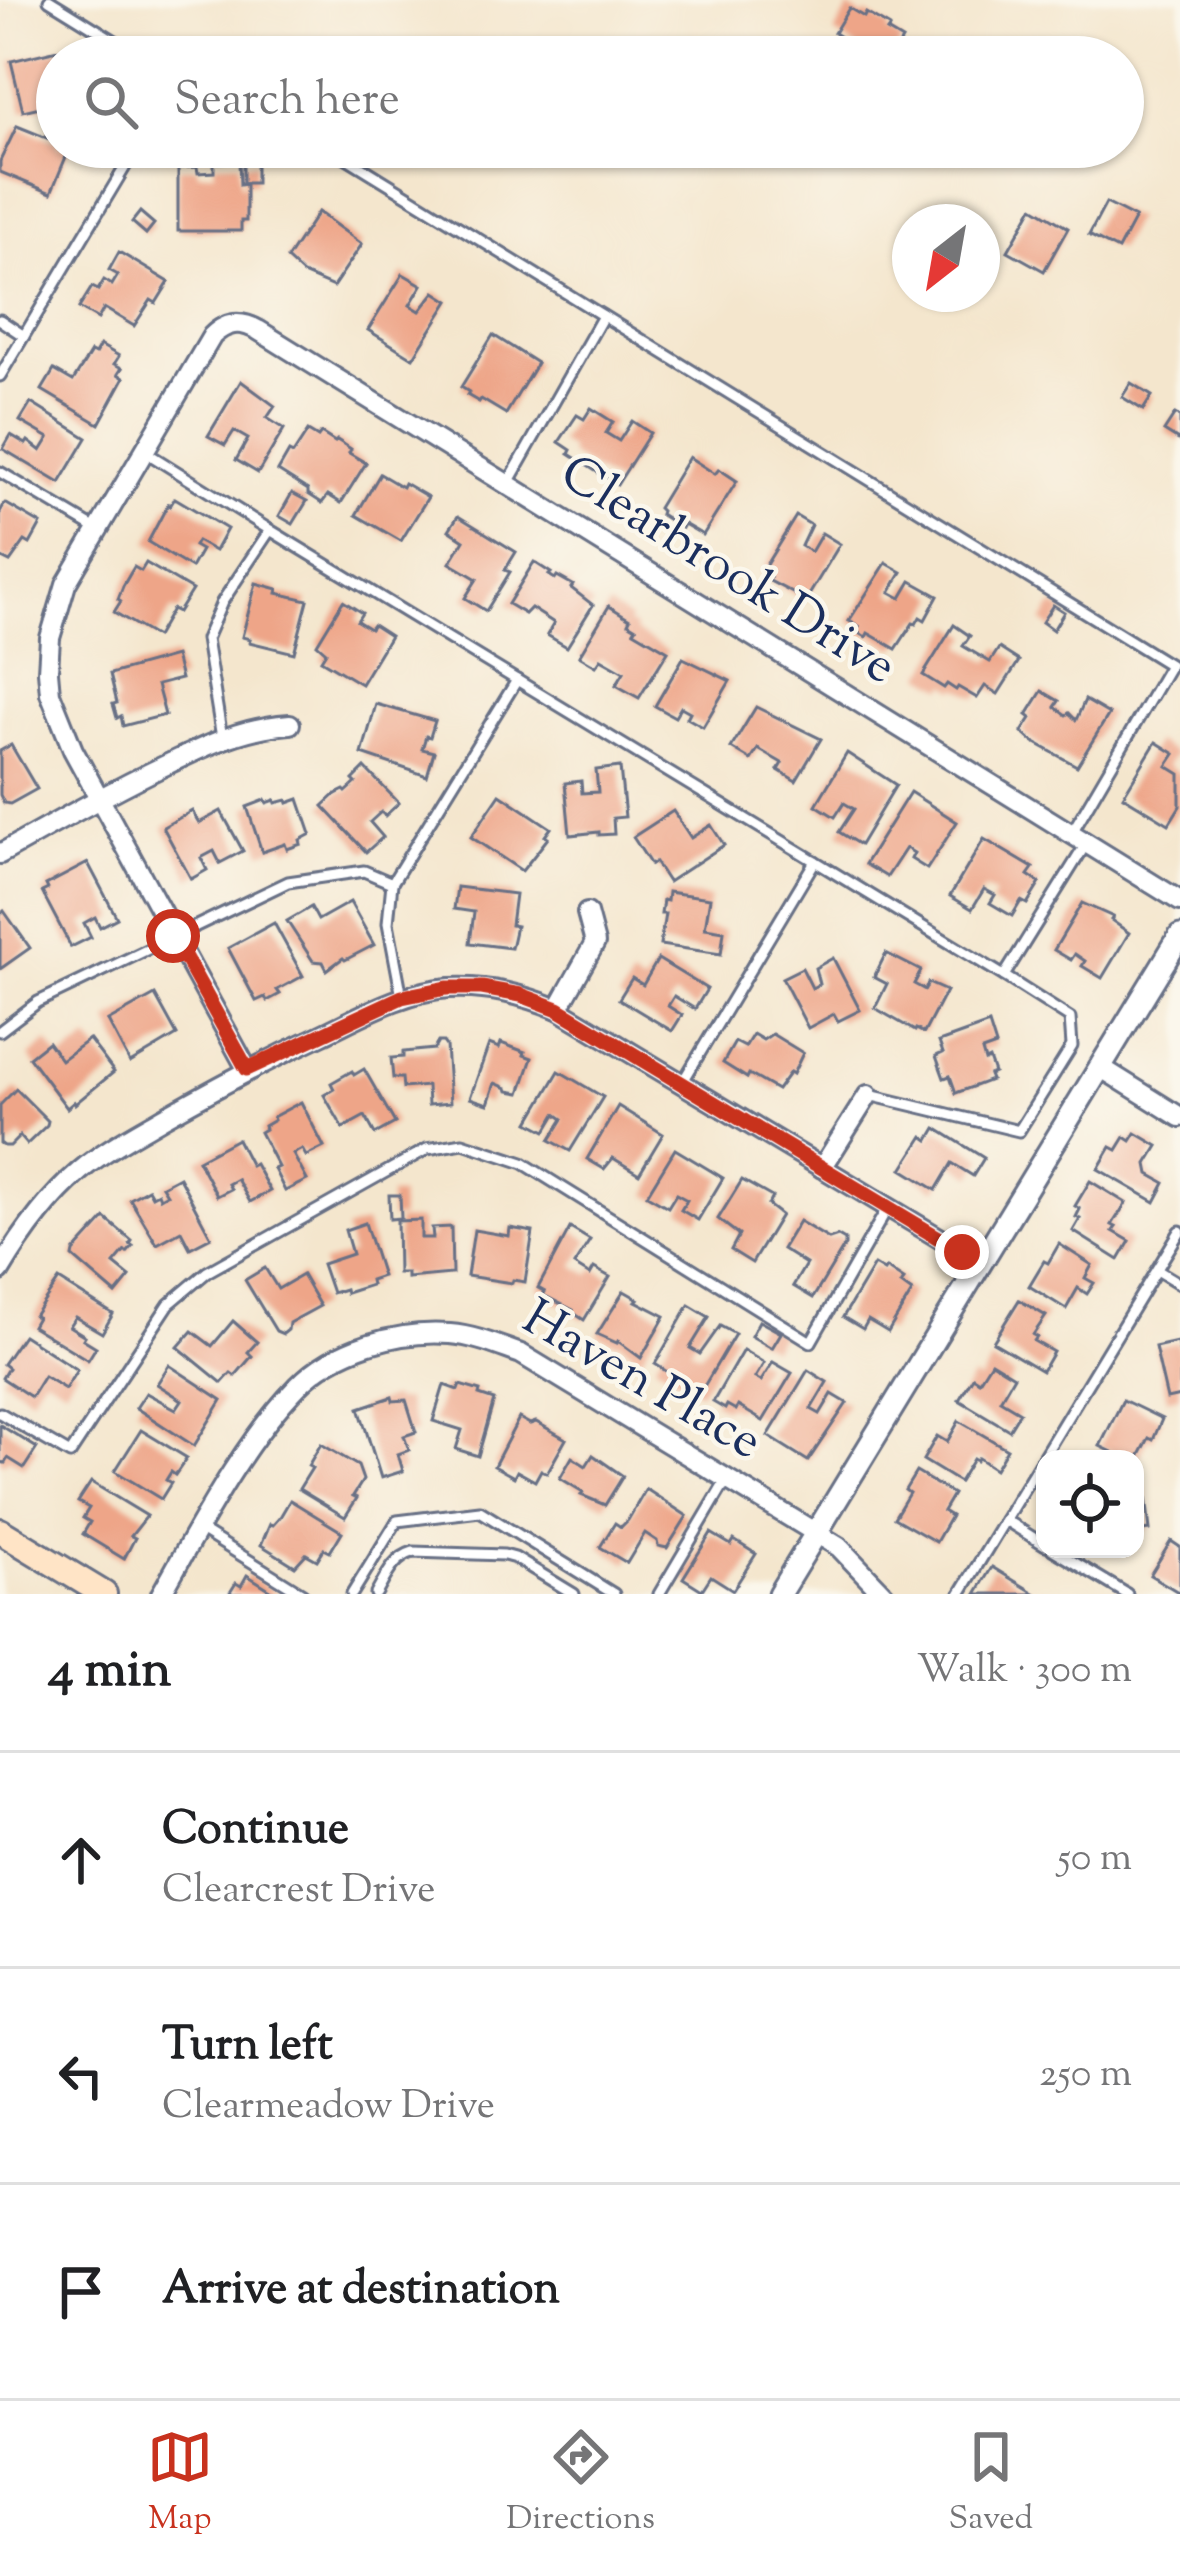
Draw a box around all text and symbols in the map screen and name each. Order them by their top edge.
search box [36,36,1144,168]
icon: search [78,69,144,135]
text: Search here [174,70,400,135]
north arrow [892,204,1000,312]
street label: Clearbrook Drive [545,439,909,705]
route start [146,909,200,963]
route end [935,1225,989,1279]
street label: Haven Place [508,1284,774,1480]
map controls [1036,1450,1144,1558]
button: locate [1036,1450,1144,1558]
text: 4 min [48,1636,171,1709]
text: Walk · 300 m [917,1644,1132,1700]
text: Continue [162,1799,349,1864]
icon: ahead [48,1827,114,1893]
text: 50 m [1057,1832,1132,1888]
text: Clearcrest Drive [162,1864,435,1920]
text: Turn left [162,2015,333,2080]
icon: left [48,2043,114,2109]
text: 250 m [1039,2048,1132,2104]
text: Clearmeadow Drive [162,2080,495,2136]
icon: arrive [48,2259,114,2325]
text: Arrive at destination [162,2259,560,2324]
tab: Map [147,2424,213,2544]
tab: Directions [506,2424,655,2544]
tab: Saved [949,2424,1033,2544]

